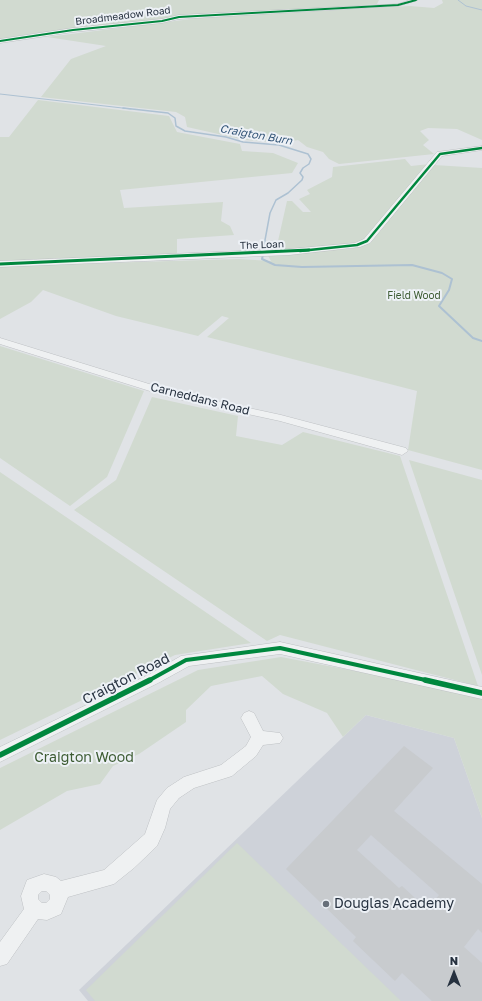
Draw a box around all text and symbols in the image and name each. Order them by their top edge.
street label: Broadmeadow Road [75,4,171,28]
water label: Craigton Burn [219,122,293,148]
street label: The Loan [240,238,284,252]
park label: Field Wood [387,290,441,302]
street label: Carneddans Road [149,380,251,418]
street label: Craigton Road [80,650,172,708]
park label: Craigton Wood [34,750,134,766]
place label: Douglas Academy [334,896,454,912]
marker: Douglas Academy [321,899,331,909]
north arrow [434,953,474,993]
text: N [450,954,458,967]

